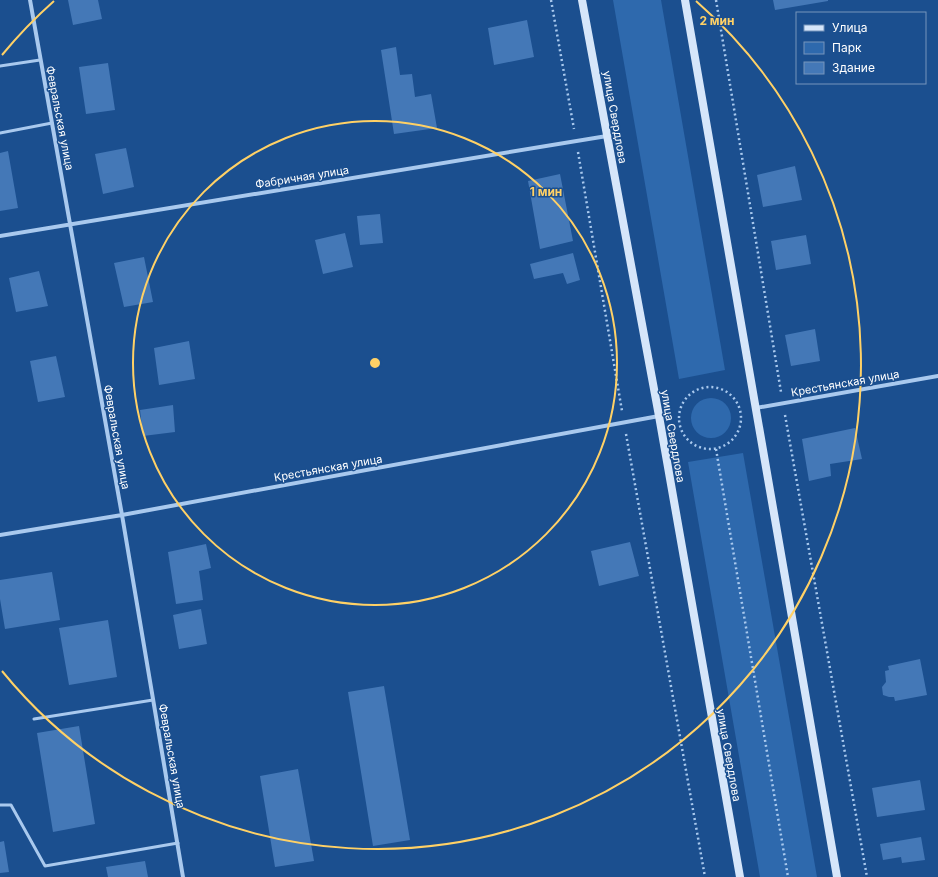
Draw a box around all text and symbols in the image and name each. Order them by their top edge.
legend [796,12,926,84]
text: 2 мин [699,13,735,28]
text: Улица [832,20,867,35]
text: Парк [832,40,862,55]
text: Здание [832,60,875,75]
street label: Февральская улица [43,65,77,171]
street label: улица Свердлова [600,70,630,164]
street label: Фабричная улица [254,163,350,191]
text: 1 мин [530,184,562,199]
centre of rings [368,356,382,370]
street label: Крестьянская улица [790,367,900,399]
street label: Февральская улица [101,384,133,490]
street label: улица Свердлова [658,389,688,483]
street label: Крестьянская улица [273,452,383,484]
street label: Февральская улица [156,703,188,809]
street label: улица Свердлова [714,708,744,802]

